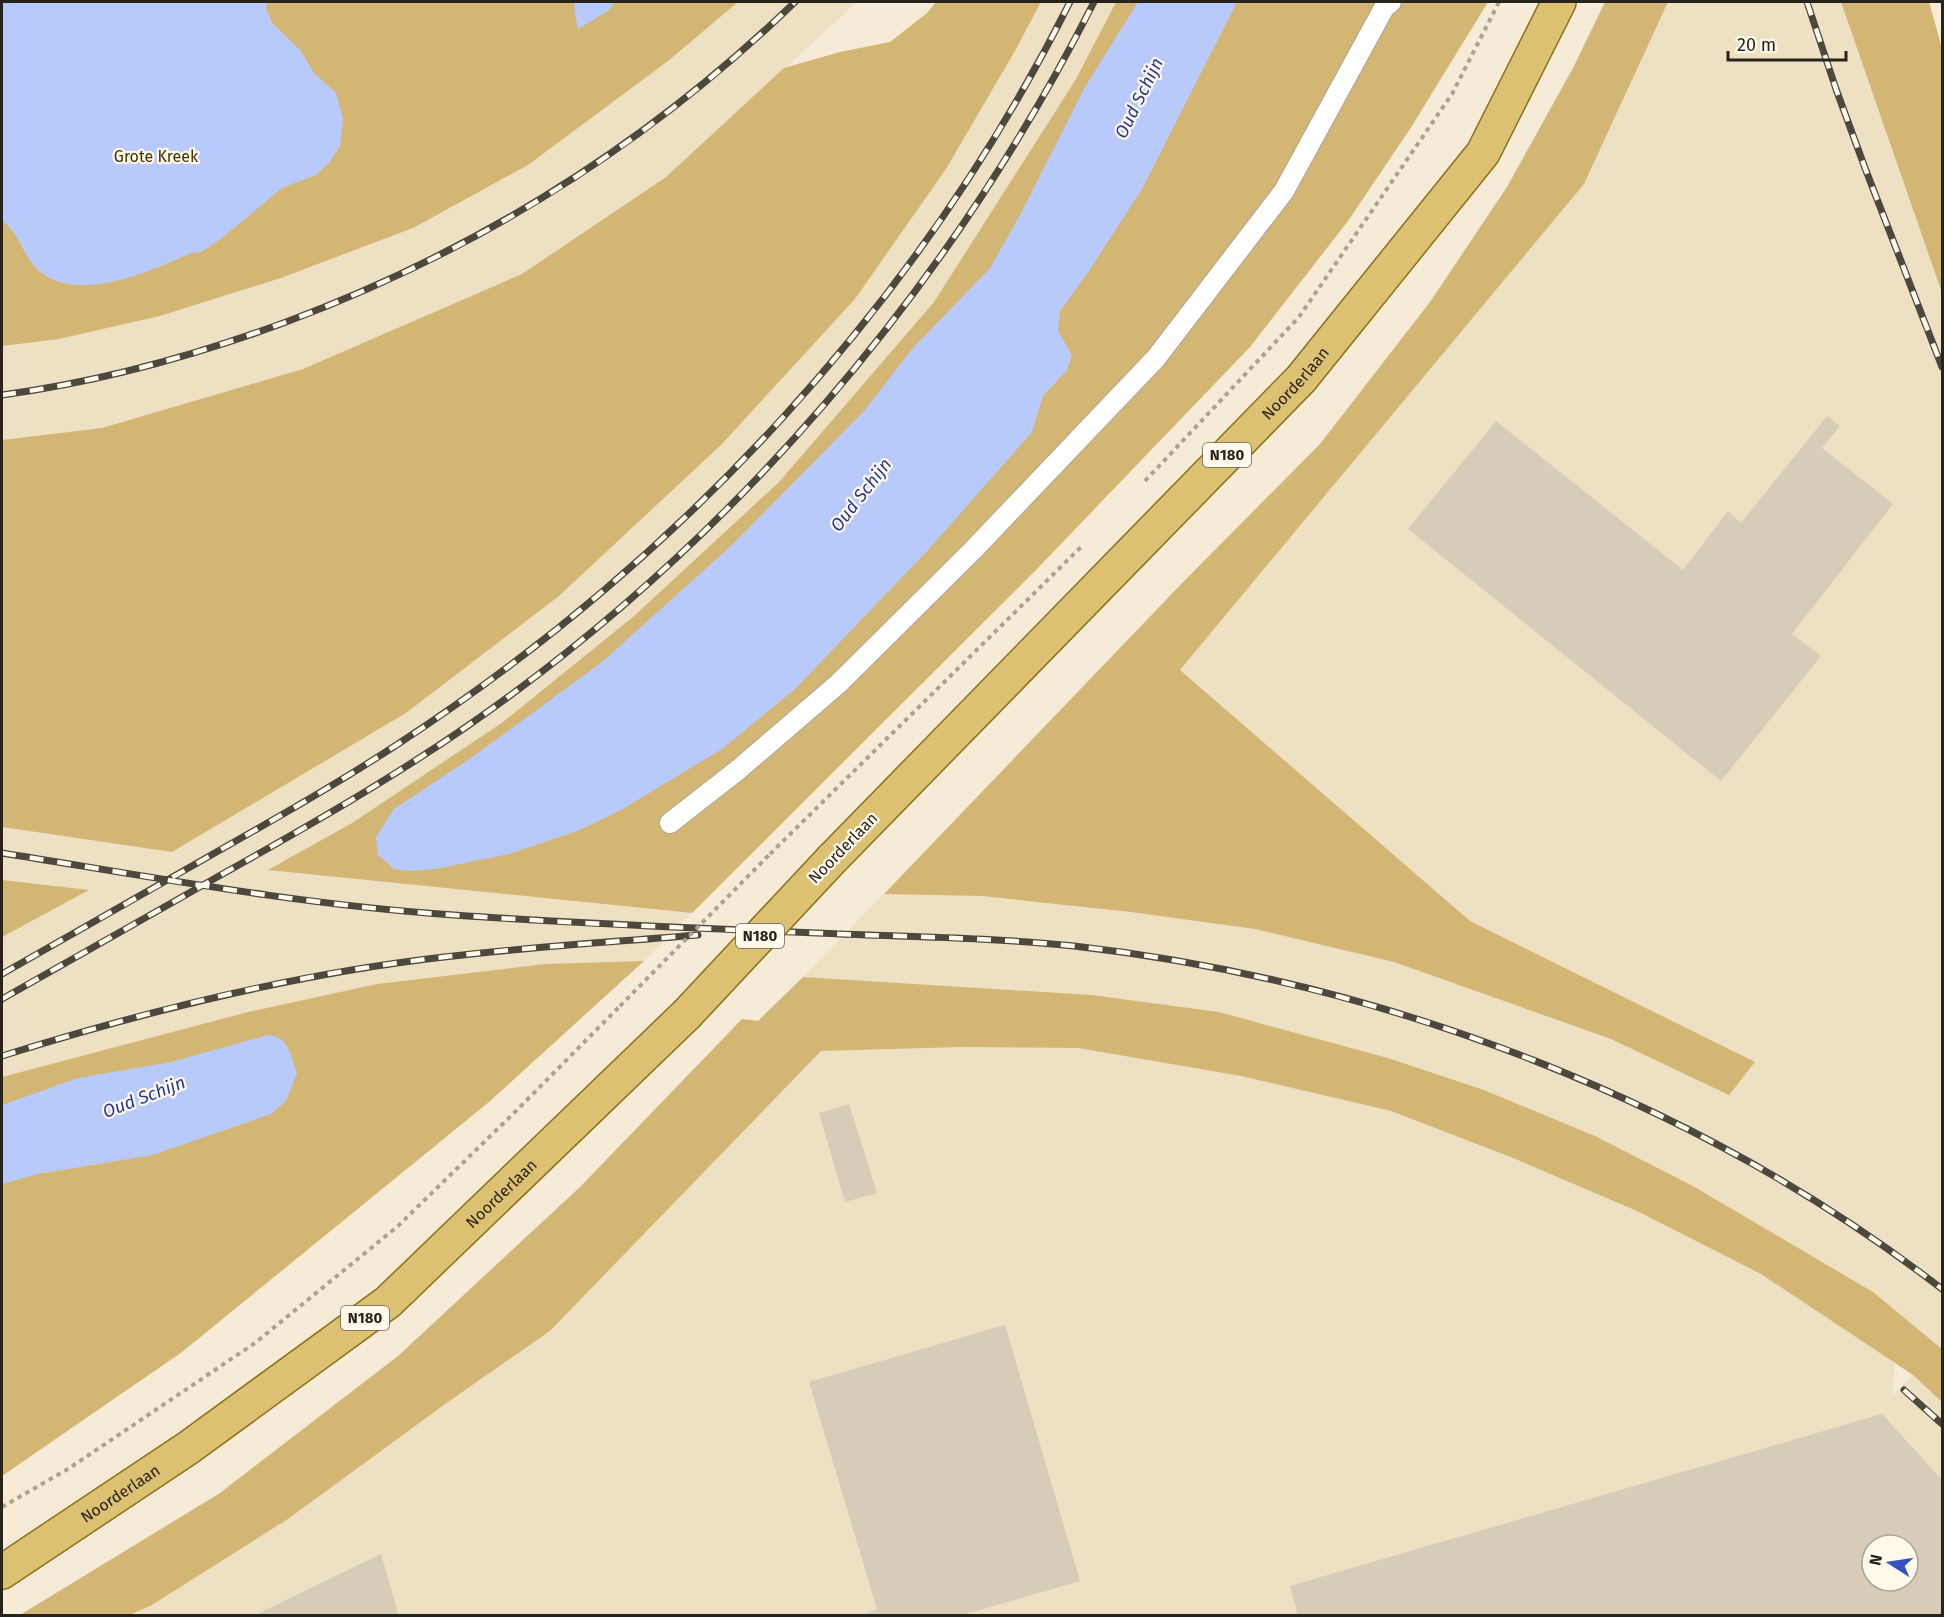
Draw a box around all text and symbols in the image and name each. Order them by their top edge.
scale bar [1728,24,1846,62]
text: 20 m [1737,34,1776,56]
water label: Oud Schijn [1110,54,1168,142]
park label: Grote Kreek [114,147,199,166]
street label: Noorderlaan [1257,343,1333,423]
road number: N180 [1203,443,1251,467]
water label: Oud Schijn [826,454,896,536]
street label: Noorderlaan [805,809,881,887]
road number: N180 [736,924,784,948]
water label: Oud Schijn [99,1071,189,1123]
street label: Noorderlaan [462,1155,540,1232]
road number: N180 [341,1306,389,1330]
street label: Noorderlaan [77,1460,163,1526]
north arrow [1860,1533,1920,1593]
text: N [1865,1553,1886,1567]

